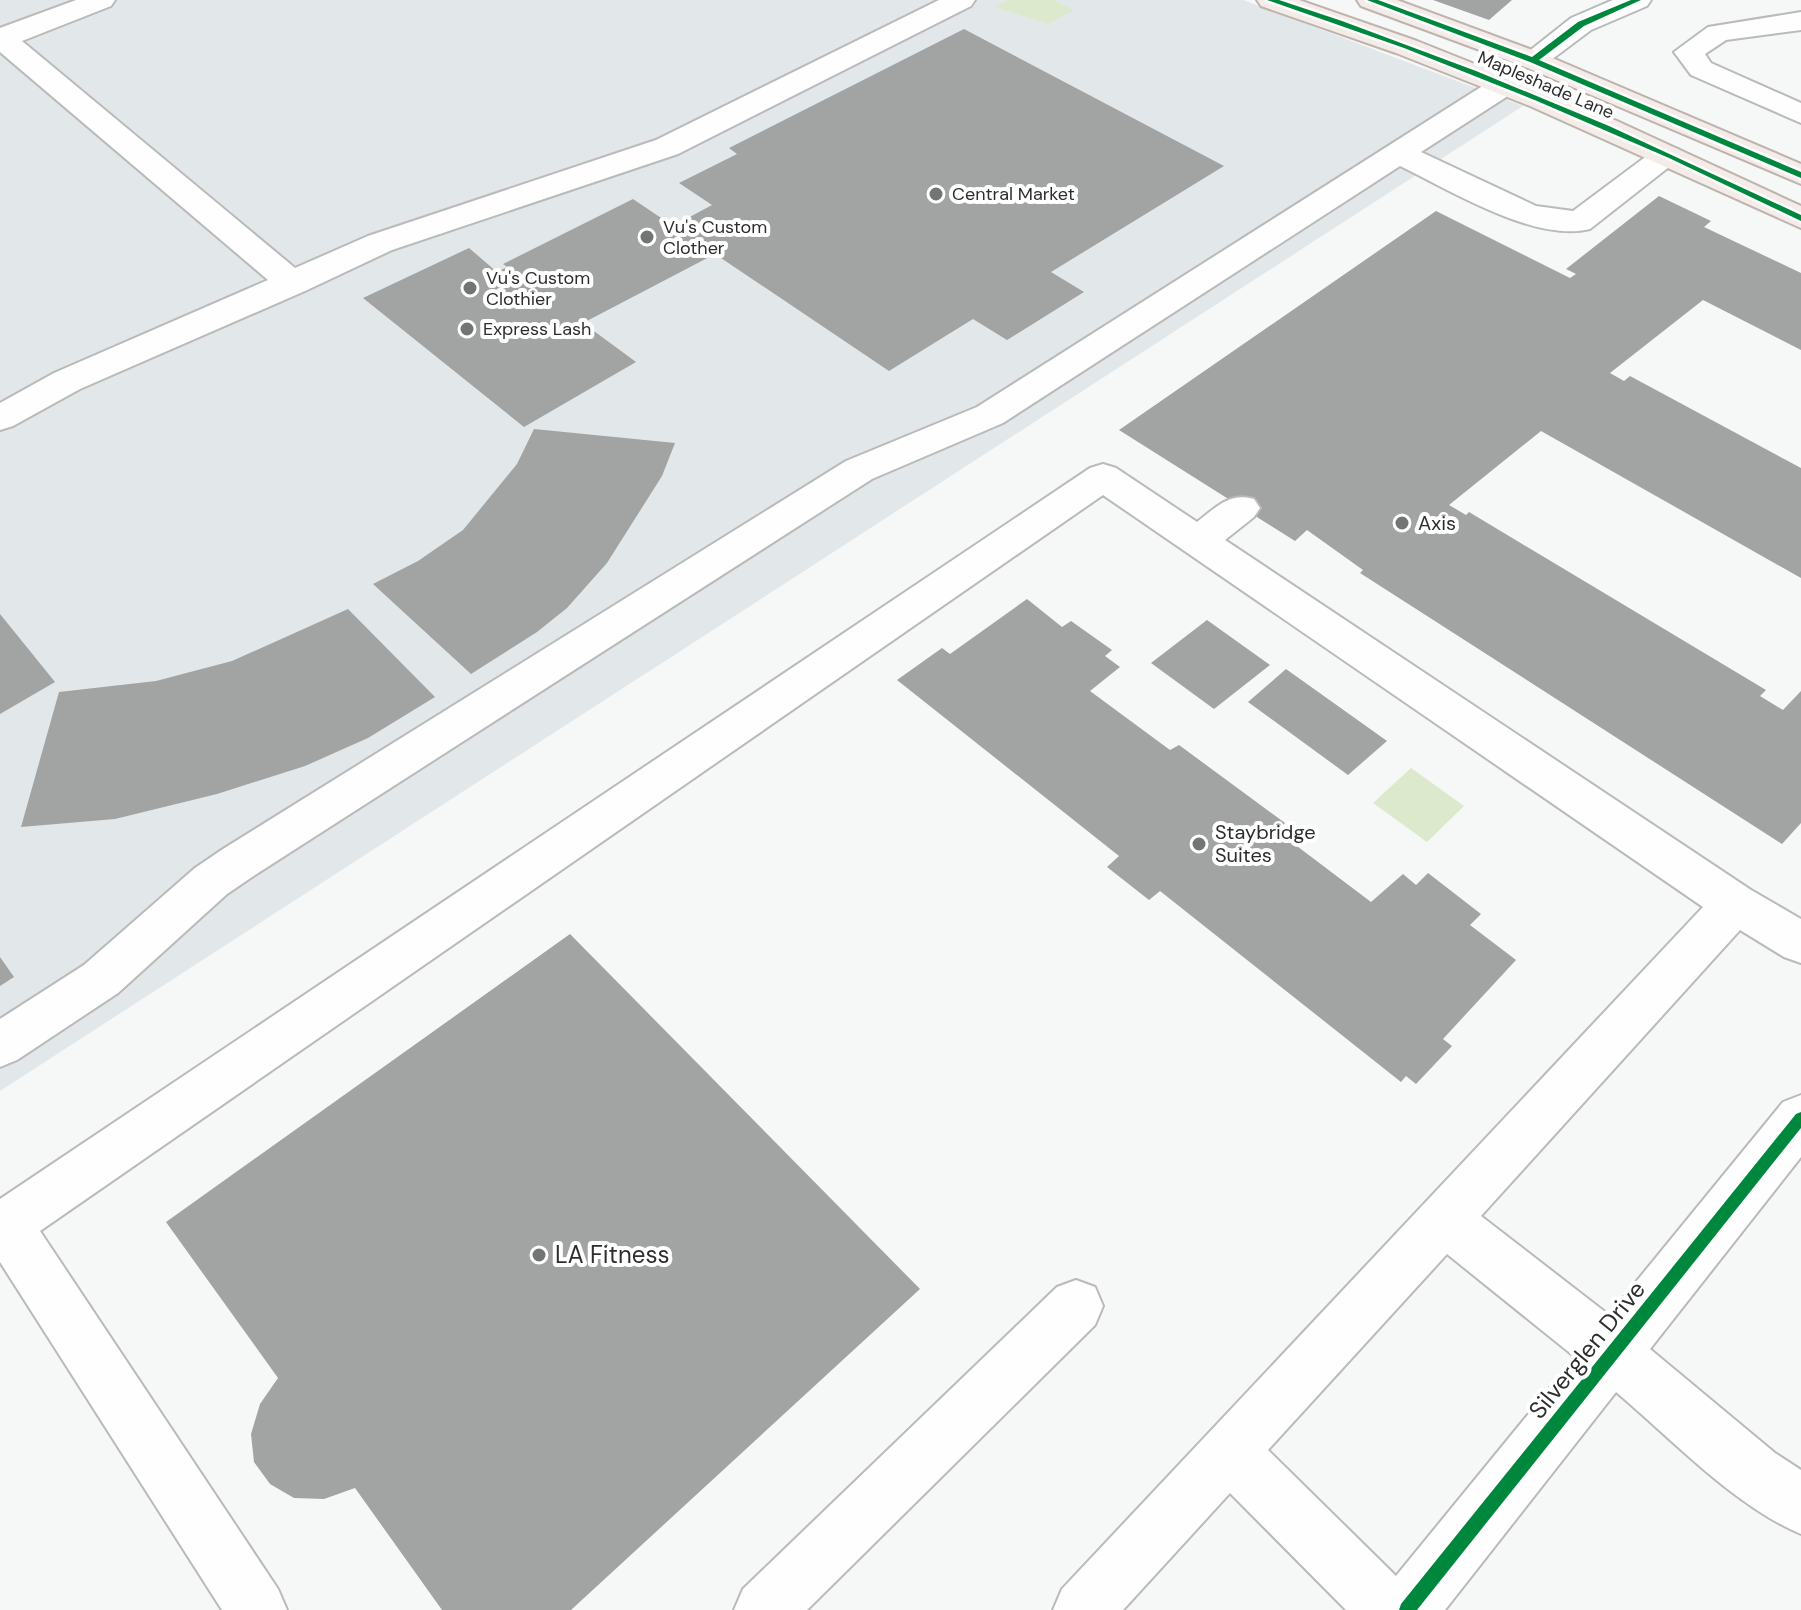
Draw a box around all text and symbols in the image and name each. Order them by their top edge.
street label: Mapleshade Lane [1474,45,1618,125]
place label: Central Market [952,182,1075,206]
marker: Central Market [927,185,945,203]
place label: Vu's Custom Clother [663,215,767,260]
marker: Vu's Custom Clother [638,228,656,246]
place label: Vu's Custom Clothier [486,266,590,311]
marker: Vu's Custom Clothier [461,279,479,297]
place label: Express Lash [483,317,591,341]
marker: Express Lash [458,320,476,338]
place label: Axis [1418,510,1456,536]
marker: Axis [1393,514,1411,532]
place label: Staybridge Suites [1215,819,1316,868]
marker: Staybridge Suites [1190,835,1208,853]
place label: LA Fitness [555,1239,669,1270]
marker: LA Fitness [530,1246,548,1264]
street label: Silverglen Drive [1521,1274,1652,1425]

